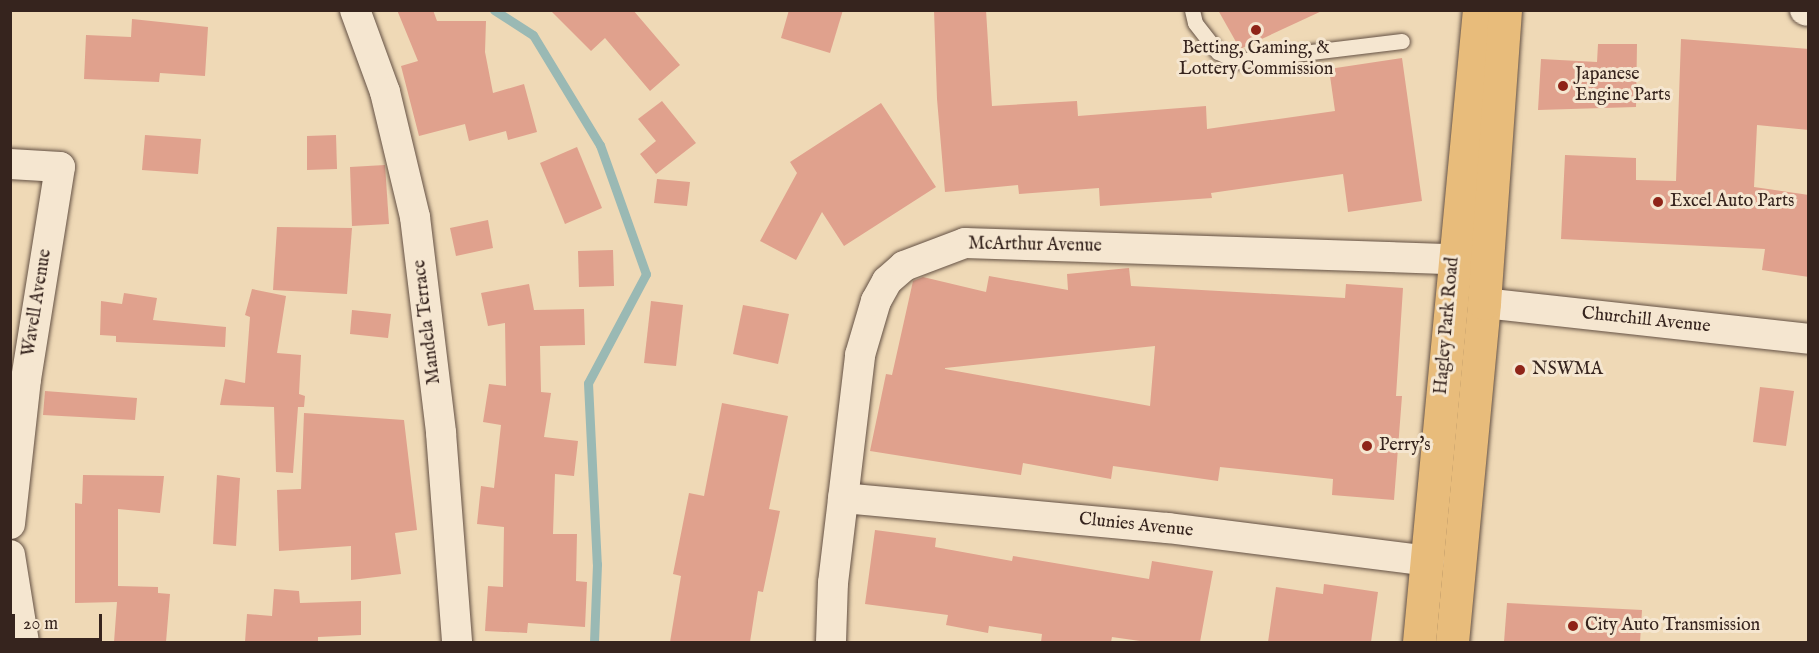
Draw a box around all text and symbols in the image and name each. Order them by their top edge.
marker: Betting, Gaming, & Lottery Commission [1249,23,1263,37]
place label: Betting, Gaming, & Lottery Commission [1179,39,1333,82]
place label: Japanese Engine Parts [1575,65,1671,107]
marker: Japanese Engine Parts [1556,79,1570,93]
place label: Excel Auto Parts [1670,191,1794,213]
marker: Excel Auto Parts [1651,195,1665,209]
street label: McArthur Avenue [968,234,1102,258]
street label: Wavell Avenue [19,248,57,358]
street label: Hagley Park Road [1431,256,1465,396]
street label: Mandela Terrace [410,258,446,386]
street label: Churchill Avenue [1581,304,1711,338]
place label: NSWMA [1532,359,1603,381]
marker: NSWMA [1513,363,1527,377]
place label: Perry's [1379,435,1431,457]
marker: Perry's [1360,439,1374,453]
street label: Clunies Avenue [1078,509,1194,543]
scale bar [15,602,105,640]
text: 20 m [23,613,58,636]
place label: City Auto Transmission [1585,615,1760,637]
marker: City Auto Transmission [1566,619,1580,633]

